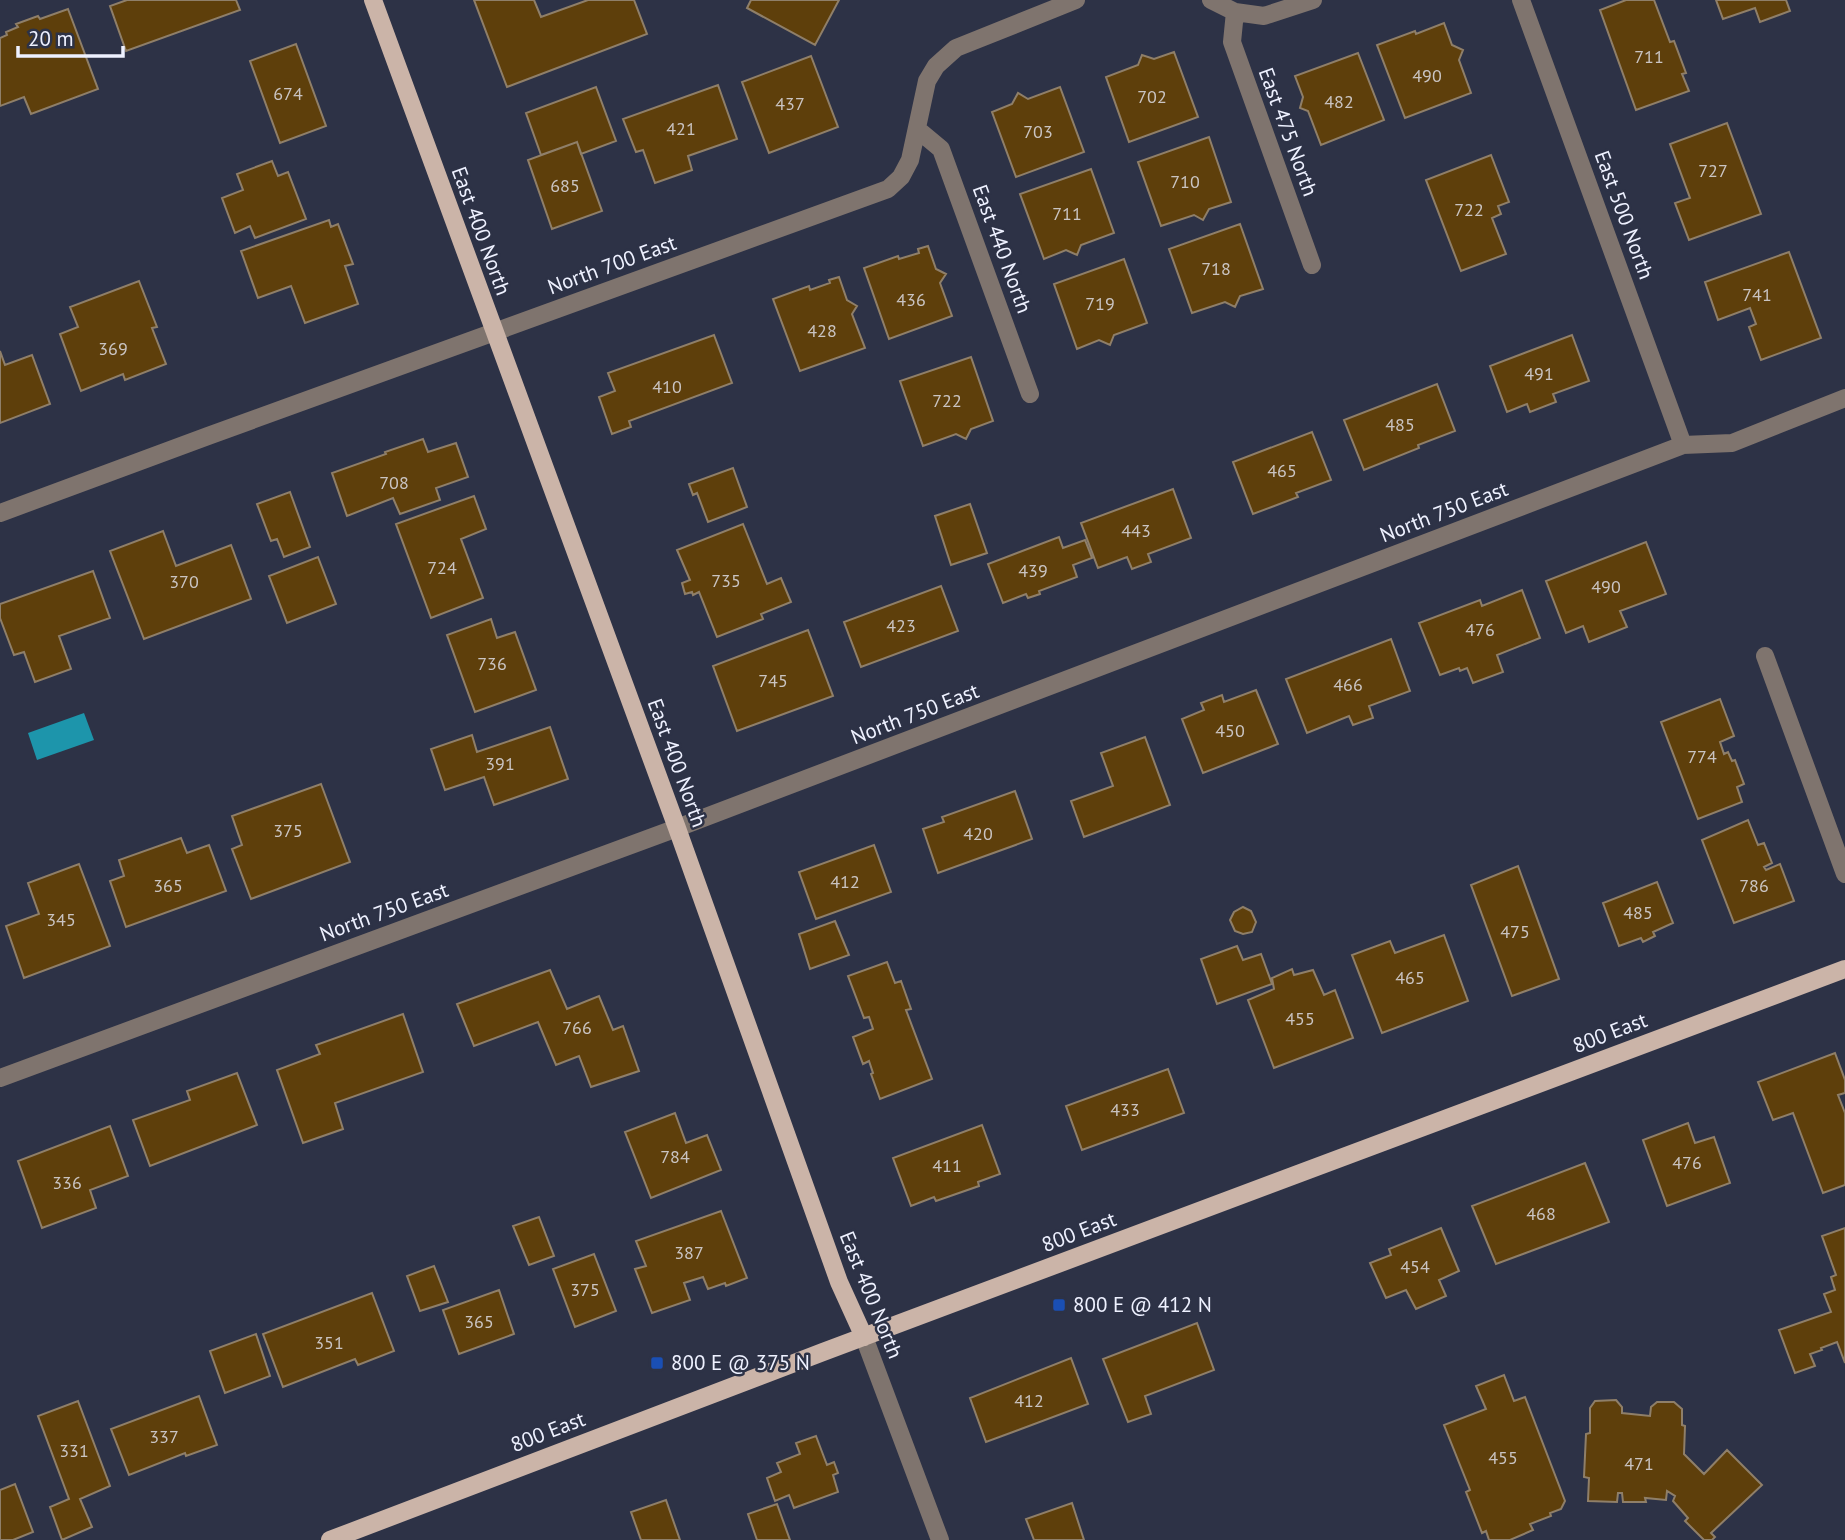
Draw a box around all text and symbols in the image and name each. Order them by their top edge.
scale bar [18,14,122,58]
text: 20 m [28,25,74,52]
house number: 711 [1634,45,1664,68]
street label: East 475 North [1253,64,1324,200]
house number: 490 [1412,64,1442,87]
house number: 674 [273,82,303,105]
house number: 702 [1137,85,1167,108]
house number: 482 [1324,90,1354,113]
house number: 437 [775,92,805,115]
house number: 421 [666,117,696,140]
house number: 703 [1023,120,1053,143]
street label: East 500 North [1589,147,1660,283]
house number: 727 [1698,159,1728,182]
street label: East 400 North [446,163,517,299]
house number: 710 [1170,170,1200,193]
house number: 685 [550,174,580,197]
street label: East 440 North [967,181,1038,317]
house number: 722 [1454,198,1484,221]
house number: 711 [1052,202,1082,225]
street label: North 700 East [544,229,680,300]
house number: 718 [1201,257,1231,280]
house number: 741 [1742,283,1772,306]
house number: 436 [896,288,926,311]
house number: 719 [1085,292,1115,315]
house number: 428 [807,319,837,342]
house number: 369 [98,337,128,360]
house number: 491 [1524,362,1554,385]
house number: 410 [652,375,682,398]
house number: 722 [932,389,962,412]
house number: 485 [1385,413,1415,436]
house number: 465 [1267,459,1297,482]
house number: 708 [379,471,409,494]
street label: North 750 East [1376,475,1512,548]
house number: 443 [1121,519,1151,542]
house number: 724 [427,556,457,579]
house number: 439 [1018,559,1048,582]
house number: 735 [711,569,741,592]
house number: 370 [169,570,199,593]
house number: 490 [1591,575,1621,598]
house number: 423 [886,614,916,637]
house number: 476 [1465,618,1495,641]
house number: 736 [477,652,507,675]
house number: 745 [758,669,788,692]
house number: 466 [1333,673,1363,696]
street label: North 750 East [847,677,983,750]
street label: East 400 North [642,695,713,831]
house number: 450 [1215,719,1245,742]
house number: 774 [1687,745,1717,768]
house number: 391 [485,752,515,775]
house number: 375 [273,819,303,842]
house number: 420 [963,822,993,845]
house number: 412 [830,870,860,893]
house number: 365 [153,874,183,897]
house number: 786 [1739,874,1769,897]
street label: North 750 East [316,876,452,947]
house number: 485 [1623,901,1653,924]
house number: 345 [46,908,76,931]
house number: 475 [1500,920,1530,943]
house number: 465 [1395,966,1425,989]
street label: 800 East [1569,1006,1651,1059]
house number: 455 [1285,1007,1315,1030]
house number: 766 [562,1016,592,1039]
house number: 433 [1110,1098,1140,1121]
house number: 784 [660,1145,690,1168]
house number: 476 [1672,1151,1702,1174]
house number: 411 [932,1154,962,1177]
house number: 336 [52,1171,82,1194]
house number: 468 [1526,1202,1556,1225]
street label: 800 East [1038,1205,1120,1258]
street label: East 400 North [834,1227,909,1362]
house number: 387 [674,1241,704,1264]
house number: 454 [1400,1255,1430,1278]
house number: 375 [570,1278,600,1301]
place label: 800 E @ 412 N [1073,1291,1212,1318]
marker: 800 E @ 412 N [1051,1297,1067,1313]
house number: 365 [464,1310,494,1333]
house number: 351 [314,1331,344,1354]
place label: 800 E @ 375 N [671,1349,810,1376]
marker: 800 E @ 375 N [649,1355,665,1371]
house number: 412 [1014,1389,1044,1412]
street label: 800 East [507,1405,589,1458]
house number: 337 [149,1425,179,1448]
house number: 331 [59,1439,89,1462]
house number: 455 [1488,1446,1518,1469]
house number: 471 [1624,1452,1654,1475]

